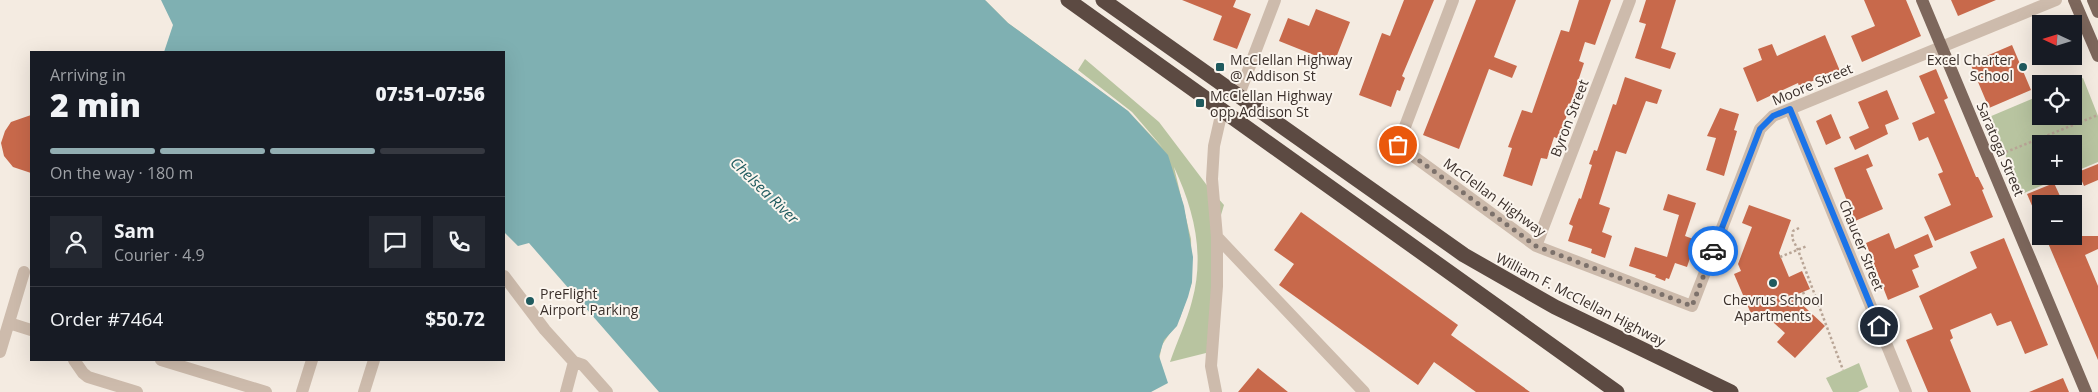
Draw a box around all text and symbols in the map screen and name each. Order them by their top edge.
north arrow [2032,15,2082,65]
map controls [2032,15,2082,245]
place label: McClellan Highway @ Addison St [1230,50,1353,85]
place label: Excel Charter School [1927,50,2013,85]
street label: Moore Street [1769,58,1855,110]
marker: McClellan Highway @ Addison St [1214,61,1226,73]
marker: Excel Charter School [2017,61,2029,73]
text: Arriving in [50,64,126,86]
button: locate [2032,75,2082,125]
street label: Byron Street [1546,77,1592,159]
text: 07:51–07:56 [375,81,485,107]
text: 2 min [50,83,141,126]
place label: McClellan Highway opp Addison St [1210,86,1333,121]
marker: McClellan Highway opp Addison St [1194,97,1206,109]
street label: Saratoga Street [1973,99,2029,199]
pin [1377,124,1419,166]
icon: bag [1384,131,1412,159]
button: + [2032,135,2082,185]
water label: Chelsea River [727,152,804,228]
street label: McClellan Highway [1440,153,1551,241]
text: On the way · 180 m [50,162,193,184]
button: − [2032,195,2082,245]
street label: Chaucer Street [1835,197,1889,293]
button: person [50,216,102,268]
button: chat [369,216,421,268]
button: phone [433,216,485,268]
text: Sam [114,218,155,244]
courier [1688,226,1738,276]
icon: car [1699,237,1727,265]
text: Courier · 4.9 [114,244,205,266]
street label: William F. McClellan Highway [1493,248,1670,351]
marker: Chevrus School Apartments [1767,277,1779,289]
place label: PreFlight Airport Parking [540,284,639,319]
place label: Chevrus School Apartments [1723,290,1823,325]
marker: PreFlight Airport Parking [524,295,536,307]
pin [1858,305,1900,347]
text: Order #7464 [50,306,163,332]
text: $50.72 [425,306,485,332]
icon: home [1865,312,1893,340]

